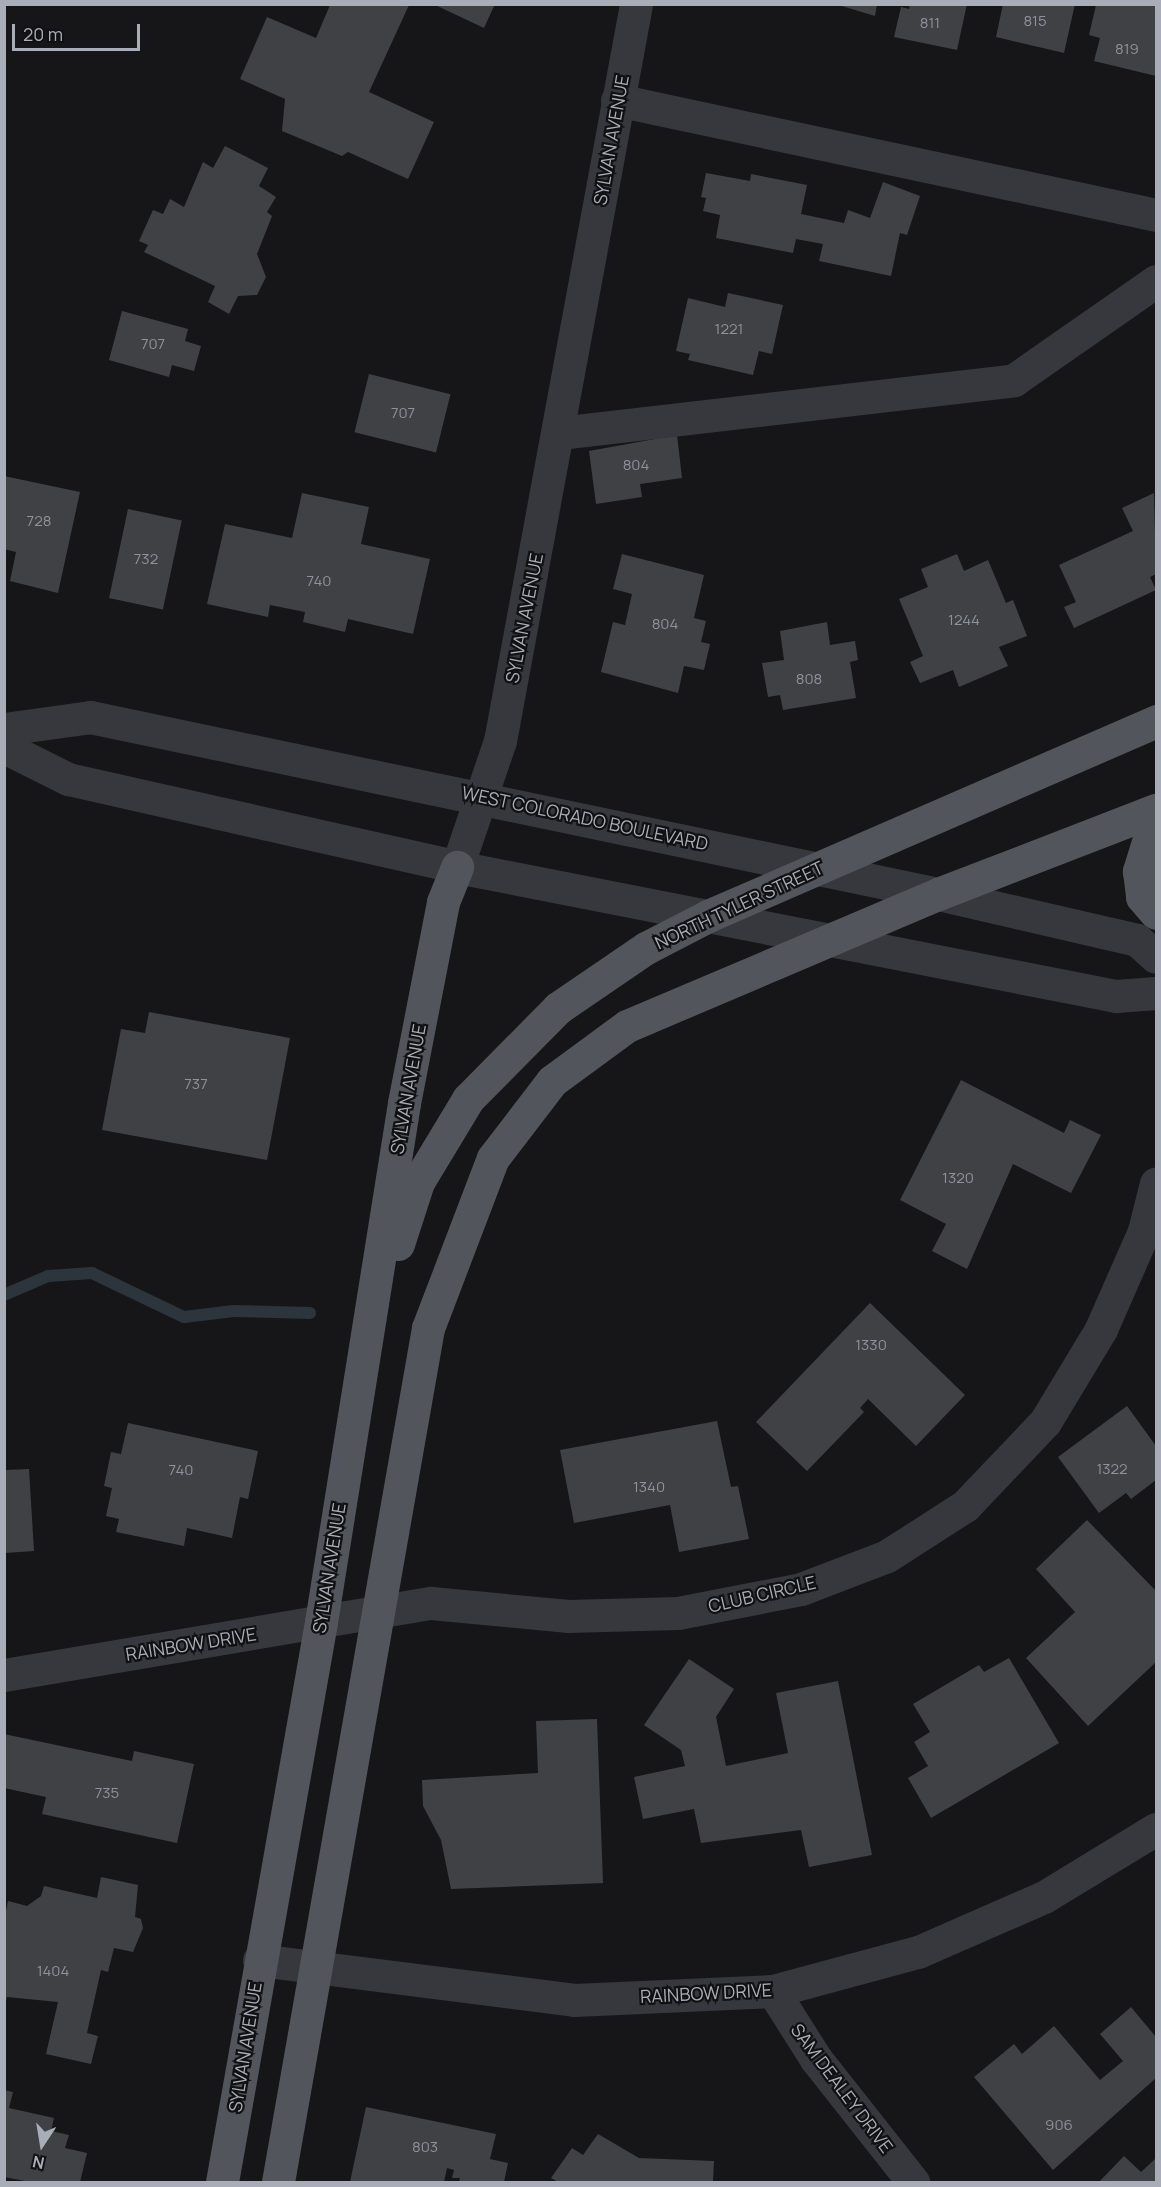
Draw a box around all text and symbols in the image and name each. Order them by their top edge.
scale bar [15,12,142,50]
house number: 815 [1023,12,1047,30]
house number: 811 [920,14,940,32]
text: 20 m [23,22,63,46]
house number: 819 [1115,40,1139,58]
street label: SYLVAN AVENUE [589,73,633,207]
house number: 1221 [715,320,743,338]
house number: 707 [141,335,165,353]
house number: 707 [391,404,415,422]
house number: 804 [623,456,649,474]
house number: 728 [27,512,51,530]
house number: 732 [134,550,158,568]
street label: SYLVAN AVENUE [501,551,547,685]
house number: 740 [307,572,331,590]
house number: 1244 [948,611,980,629]
house number: 804 [652,615,678,633]
house number: 808 [796,670,822,688]
street label: WEST COLORADO BOULEVARD [460,781,710,855]
street label: NORTH TYLER STREET [651,856,827,954]
street label: SYLVAN AVENUE [386,1022,430,1156]
house number: 737 [184,1075,208,1093]
house number: 1320 [942,1169,974,1187]
house number: 1330 [855,1336,887,1354]
house number: 1322 [1096,1460,1128,1478]
house number: 740 [169,1461,193,1479]
house number: 1340 [633,1478,665,1496]
street label: SYLVAN AVENUE [308,1501,350,1635]
street label: CLUB CIRCLE [706,1571,818,1617]
street label: RAINBOW DRIVE [124,1623,258,1665]
house number: 735 [95,1784,119,1802]
house number: 1404 [37,1962,69,1980]
street label: RAINBOW DRIVE [640,1979,772,2007]
street label: SYLVAN AVENUE [224,1980,266,2114]
street label: SAM DEALEY DRIVE [786,2019,898,2157]
north arrow [12,2115,72,2175]
house number: 906 [1045,2116,1073,2134]
house number: 803 [412,2138,438,2156]
text: N [30,2151,46,2175]

